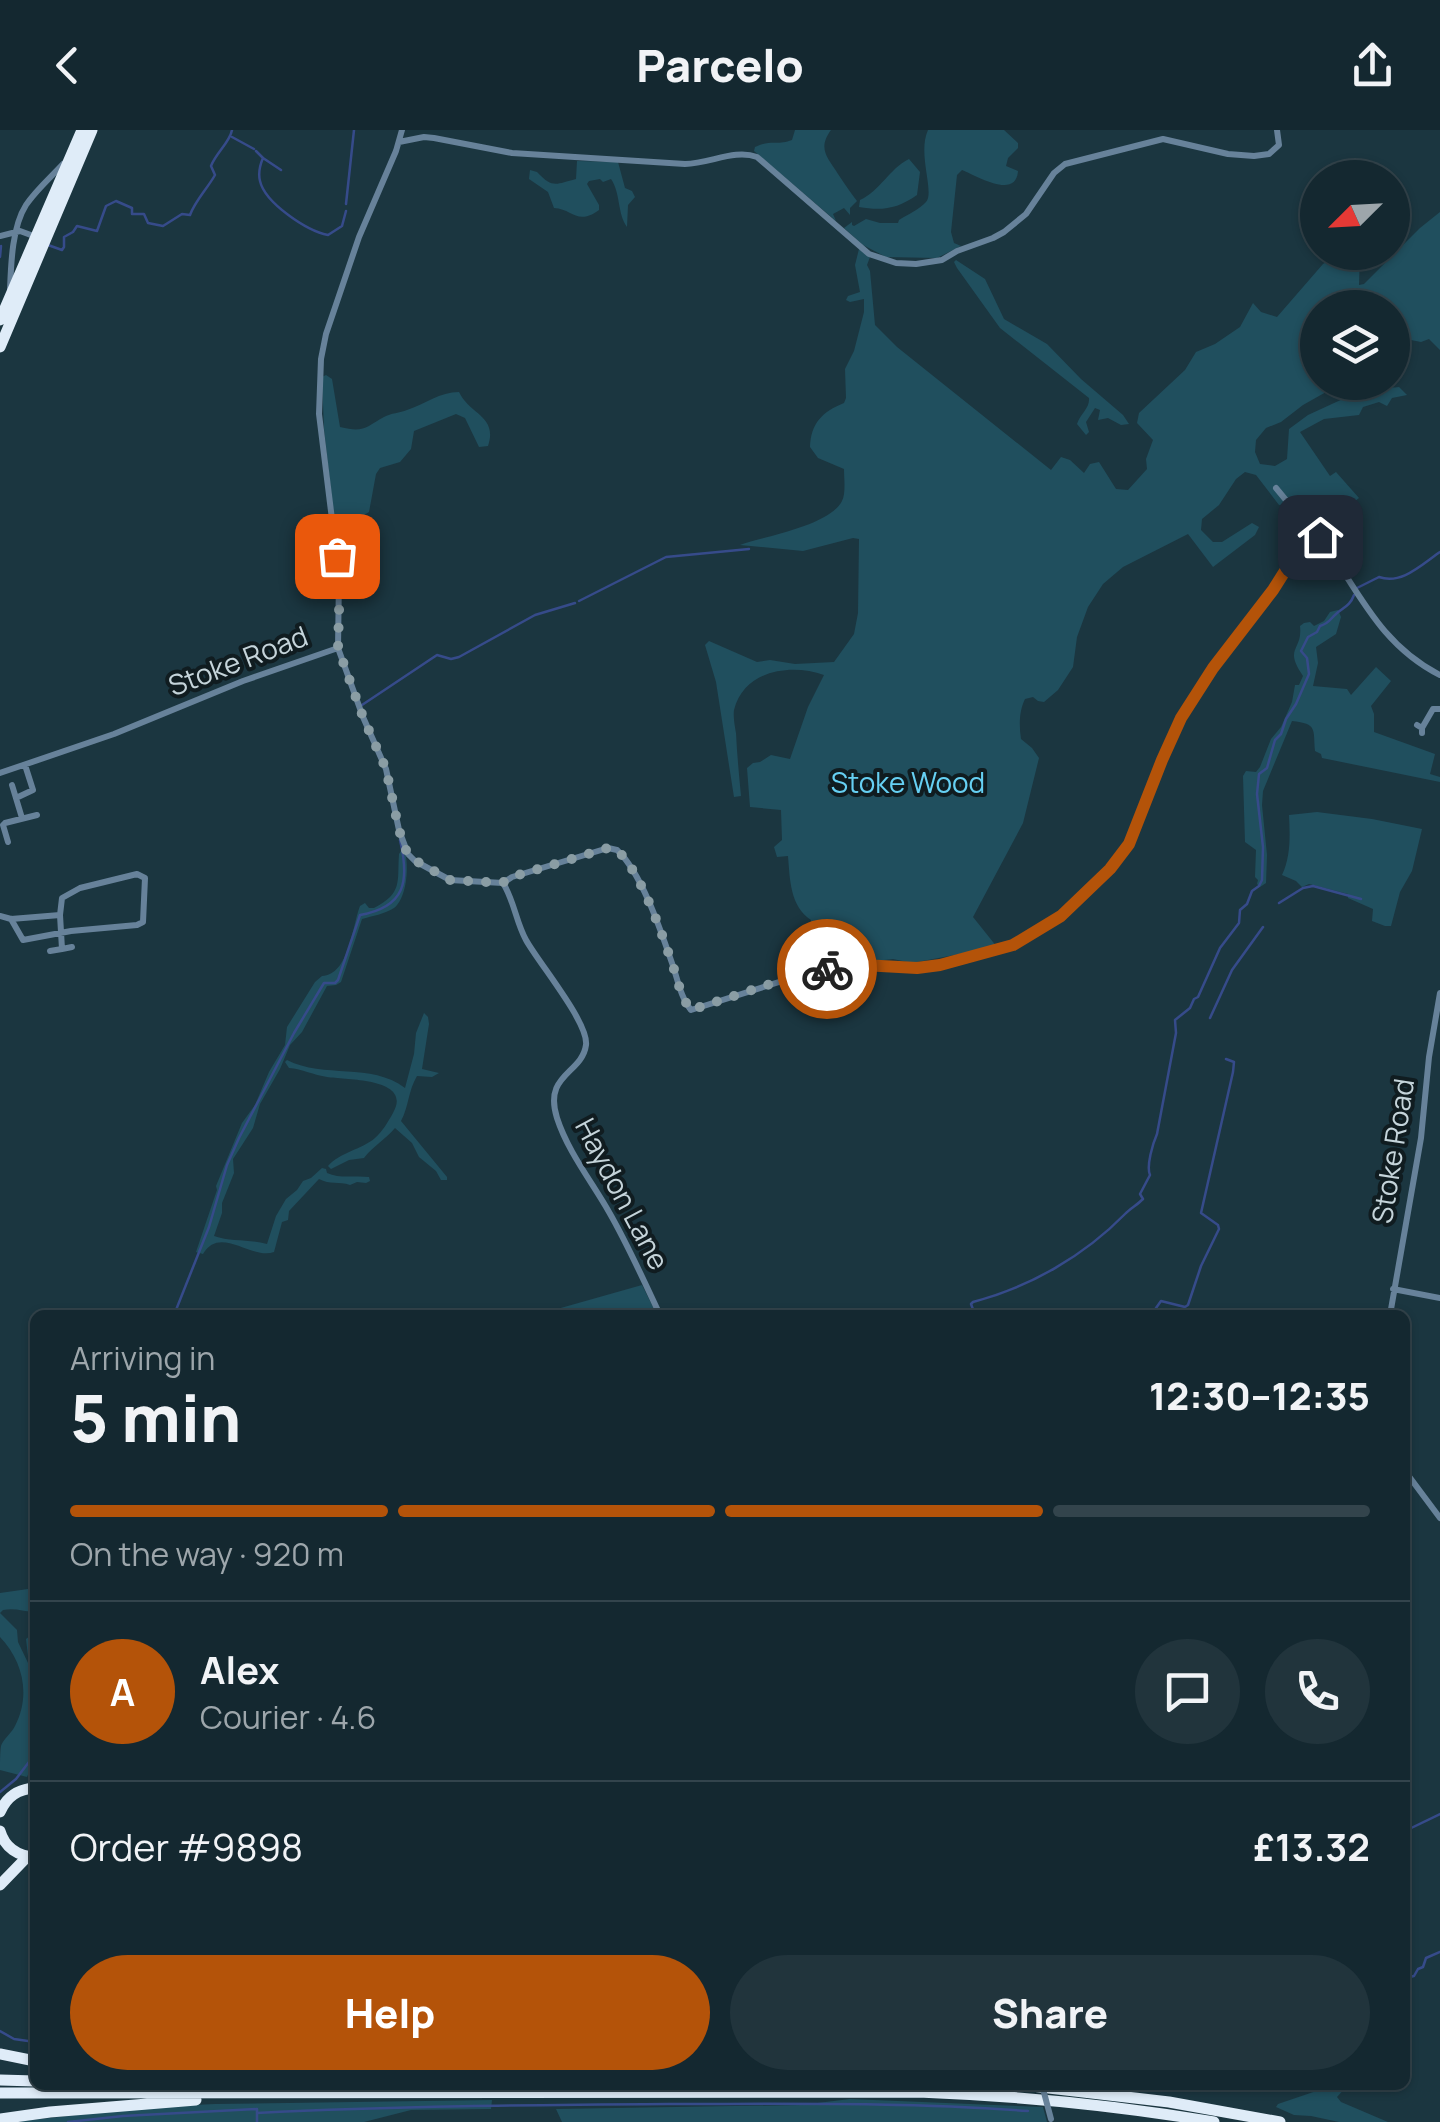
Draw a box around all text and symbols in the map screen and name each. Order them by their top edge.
text: Parcelo [636,34,804,96]
icon: back [40,38,95,93]
icon: share [1345,38,1400,93]
north arrow [1300,160,1410,270]
map controls [1300,160,1410,400]
button: layers [1300,290,1410,400]
pin [1278,495,1363,580]
icon: home [1293,510,1348,565]
pin [295,514,380,599]
icon: bag [310,529,365,584]
street label: Stoke Road [162,616,313,704]
park label: Stoke Wood [831,763,985,801]
courier [777,919,877,1019]
icon: bike [800,942,855,997]
street label: Stoke Road [1362,1076,1422,1226]
street label: Haydon Lane [567,1111,679,1276]
text: Arriving in [70,1336,215,1380]
text: 12:30–12:35 [1149,1369,1370,1421]
text: 5 min [70,1373,241,1462]
text: On the way · 920 m [70,1532,344,1576]
button: chat [1135,1639,1240,1744]
button: phone [1265,1639,1370,1744]
text: Alex [200,1643,279,1695]
text: A [110,1665,135,1717]
text: Courier · 4.6 [200,1695,376,1739]
text: Order #9898 [70,1820,303,1872]
text: £13.32 [1253,1820,1370,1872]
button: Help [70,1955,710,2070]
button: Share [730,1955,1370,2070]

